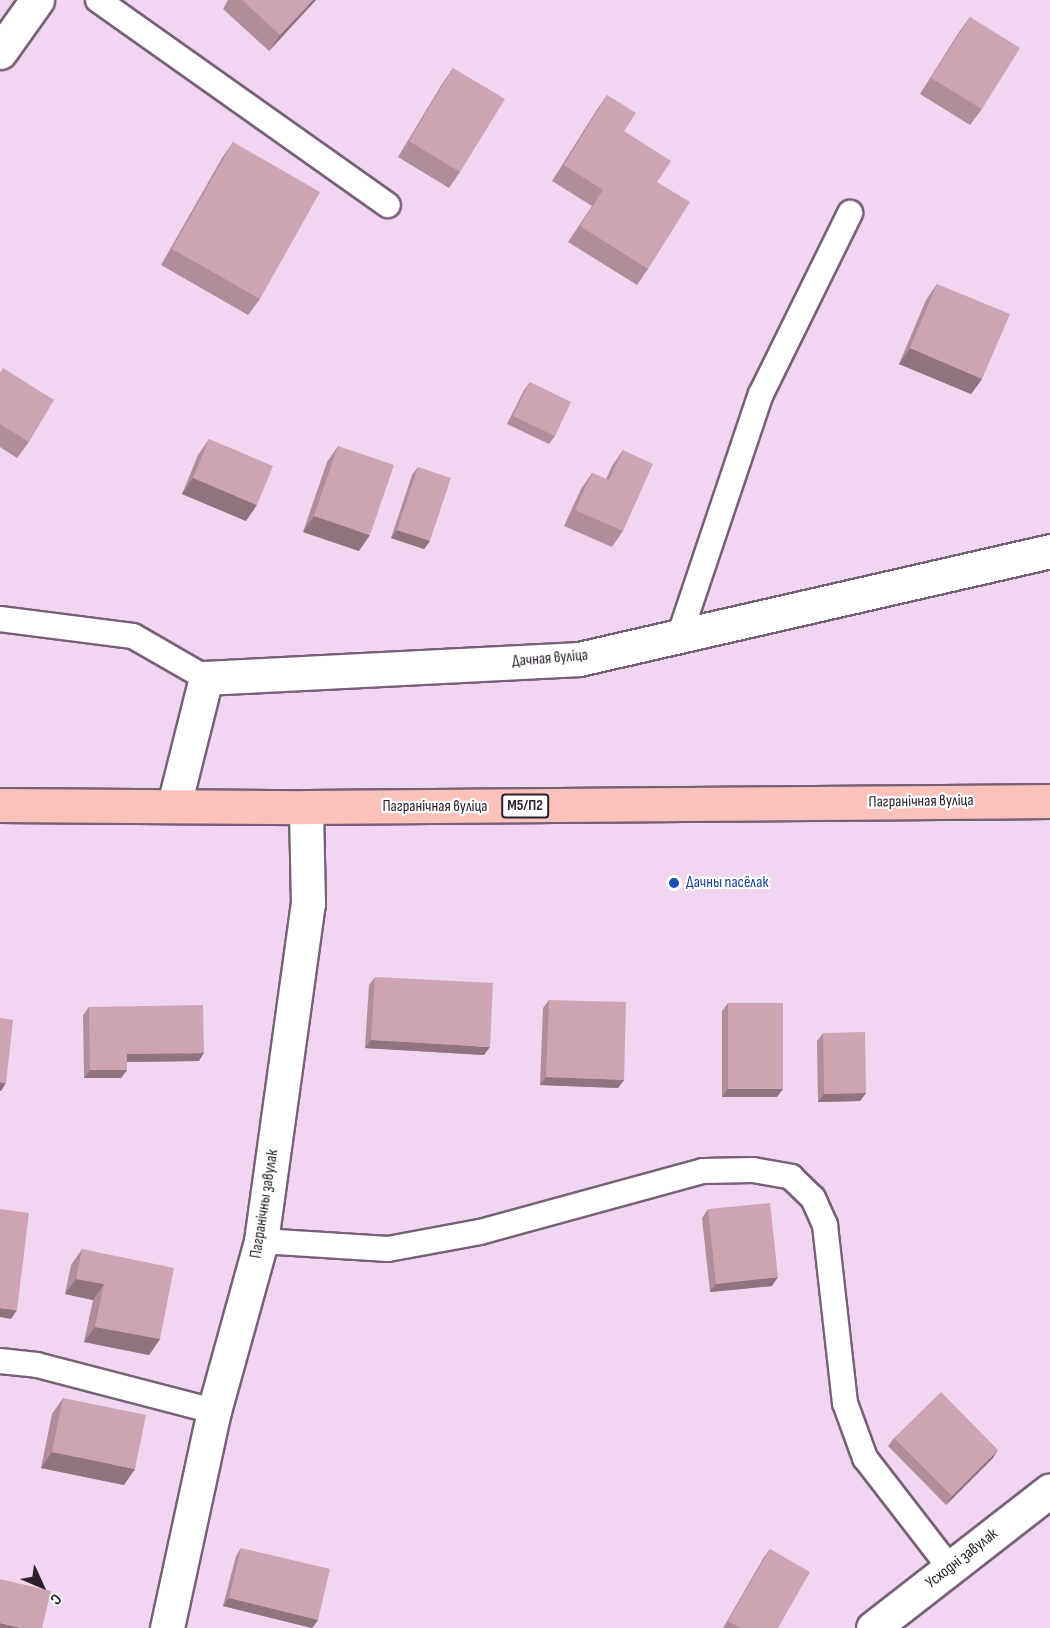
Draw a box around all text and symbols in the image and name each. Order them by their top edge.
street label: Дачная вуліца [511,646,589,672]
street label: Пагранічная вуліца [868,791,974,813]
road number: М5/П2 [501,794,549,818]
street label: Пагранічная вуліца [383,797,487,817]
place label: Дачны пасёлак [686,873,768,893]
marker: Дачны пасёлак [667,876,681,890]
street label: Пагранічны завулак [247,1148,283,1260]
street label: Усходні завулак [922,1525,1002,1593]
north arrow [12,1556,72,1616]
text: С [46,1589,65,1608]

